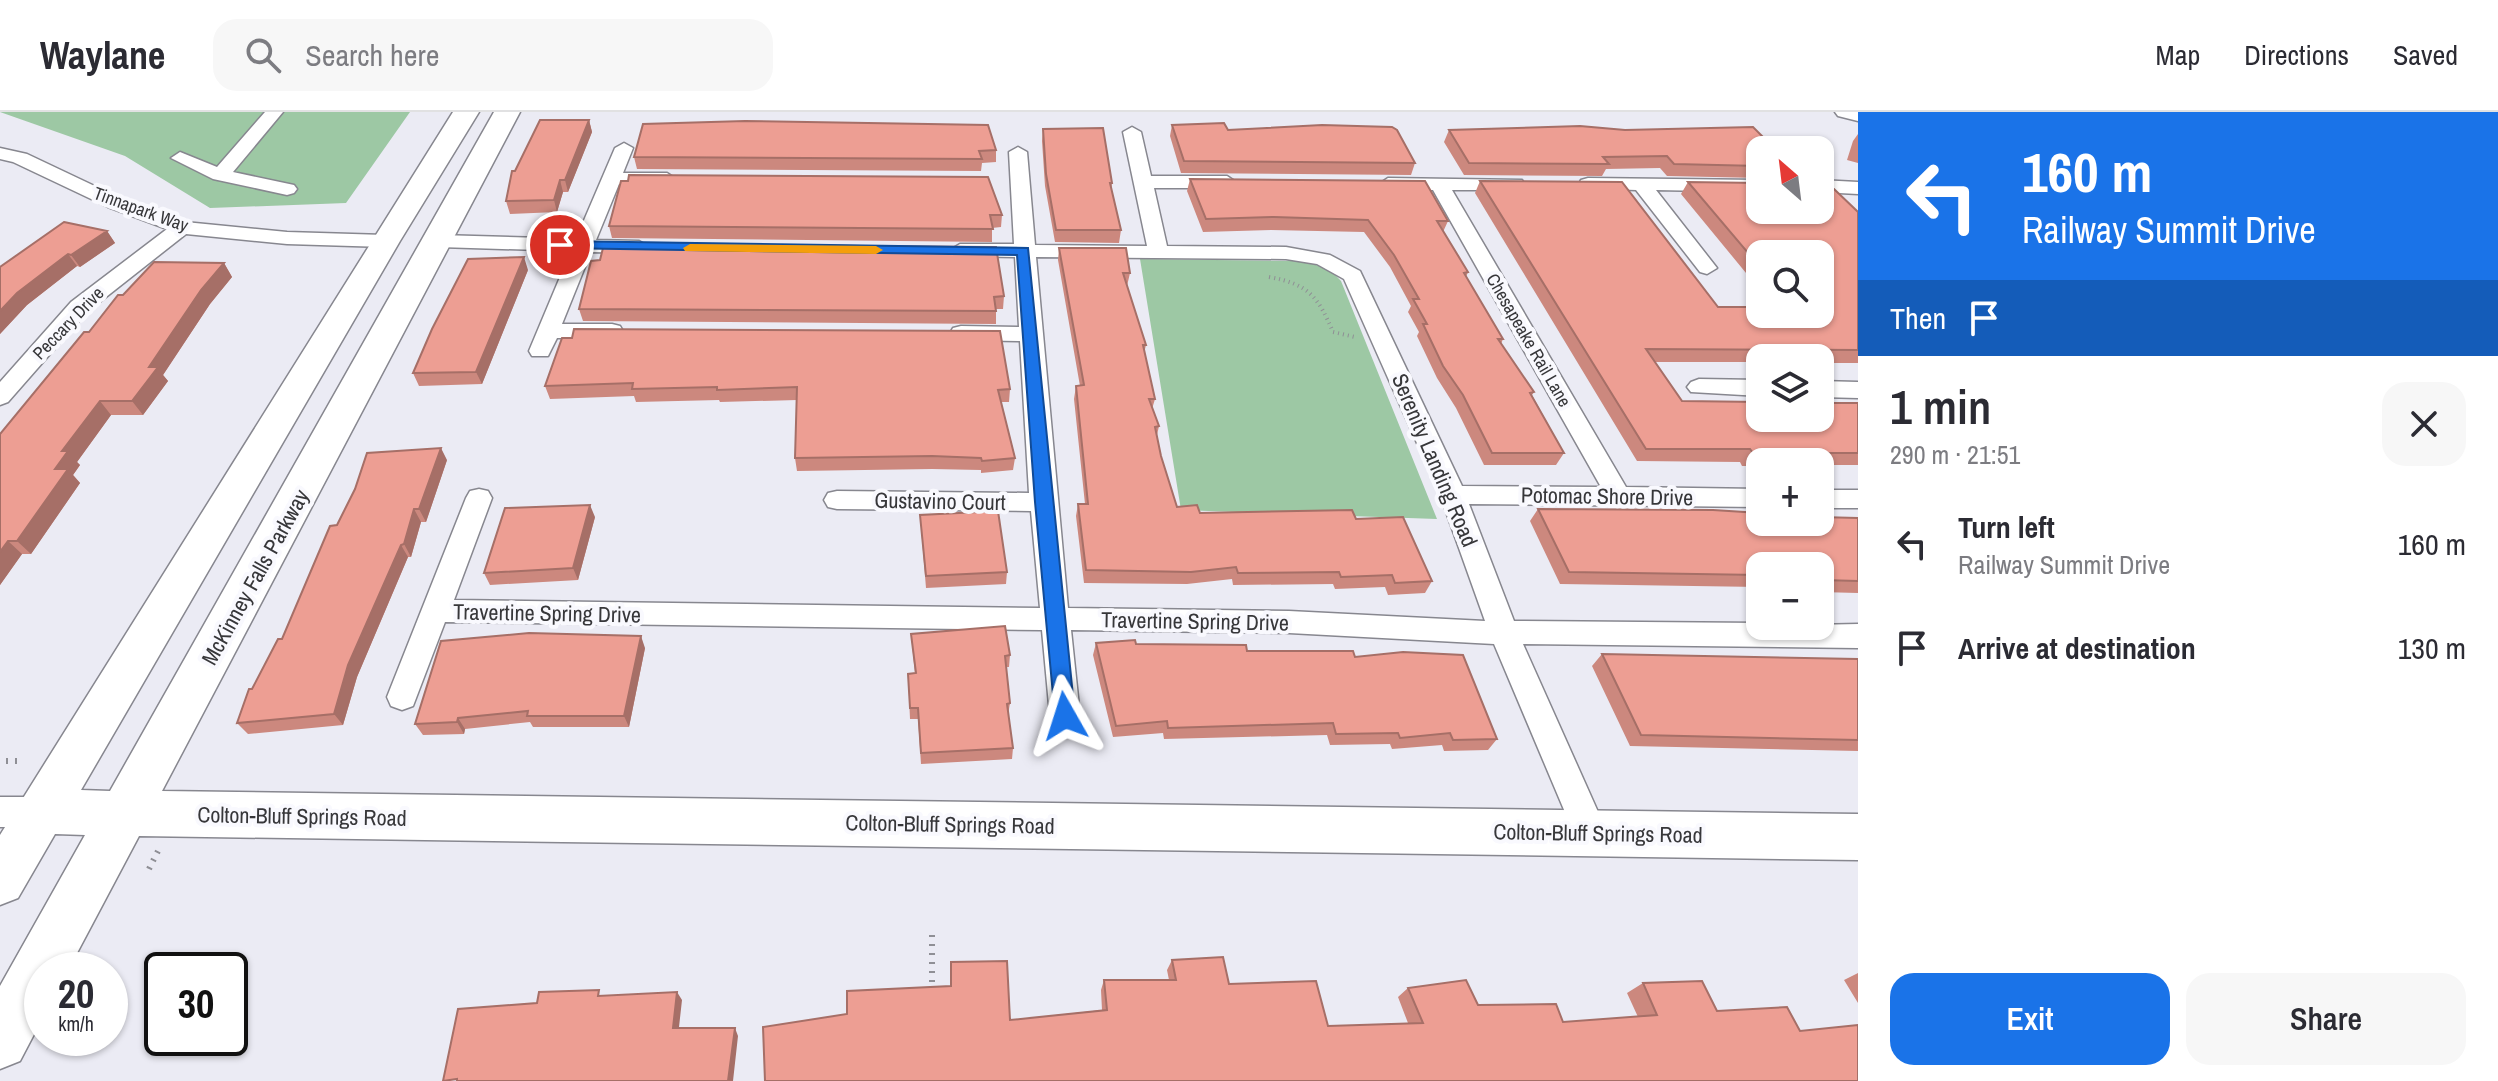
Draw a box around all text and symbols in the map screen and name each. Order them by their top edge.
search box [213,19,773,91]
text: Waylane [40,30,165,81]
icon: search [241,33,285,77]
text: Search here [305,35,439,75]
text: Map [2156,36,2200,74]
text: Directions [2244,36,2349,74]
text: Saved [2393,36,2458,74]
text: 160 m [2022,134,2152,209]
north arrow [1746,136,1834,224]
map controls [1746,136,1834,640]
icon: left [1890,144,1994,248]
street label: Tinnapark Way [90,180,192,238]
text: Railway Summit Drive [2022,206,2316,254]
pin [526,211,594,279]
icon: arrive [538,223,582,267]
button: search [1746,240,1834,328]
street label: Chesapeake Rail Lane [1481,269,1577,411]
street label: Peccary Drive [27,281,109,365]
icon: arrive [1962,296,2006,340]
text: Then [1890,298,1946,338]
button: layers [1746,344,1834,432]
street label: Serenity Landing Road [1385,369,1485,551]
text: 1 min [1890,374,1991,439]
button: close [2382,382,2466,466]
text: 290 m · 21:51 [1890,437,2020,472]
button: + [1746,448,1834,536]
street label: Potomac Shore Drive [1521,479,1693,513]
street label: McKinney Falls Parkway [194,484,316,670]
street label: Gustavino Court [874,485,1006,517]
text: Turn left [1958,507,2055,547]
icon: left [1890,522,1934,566]
text: 160 m [2398,524,2466,564]
text: Railway Summit Drive [1958,547,2170,582]
button: − [1746,552,1834,640]
street label: Travertine Spring Drive [453,596,641,630]
street label: Travertine Spring Drive [1101,604,1289,638]
icon: arrive [1890,626,1934,670]
text: Arrive at destination [1958,628,2196,668]
text: 130 m [2398,628,2466,668]
position arrow [1023,674,1107,758]
street label: Colton-Bluff Springs Road [197,799,407,833]
street label: Colton-Bluff Springs Road [845,807,1055,841]
street label: Colton-Bluff Springs Road [1493,816,1703,850]
speed limit sign: 30 [144,952,248,1056]
text: 20 [58,967,94,1020]
button: Exit [1890,973,2170,1065]
button: Share [2186,973,2466,1065]
text: km/h [58,1010,94,1037]

